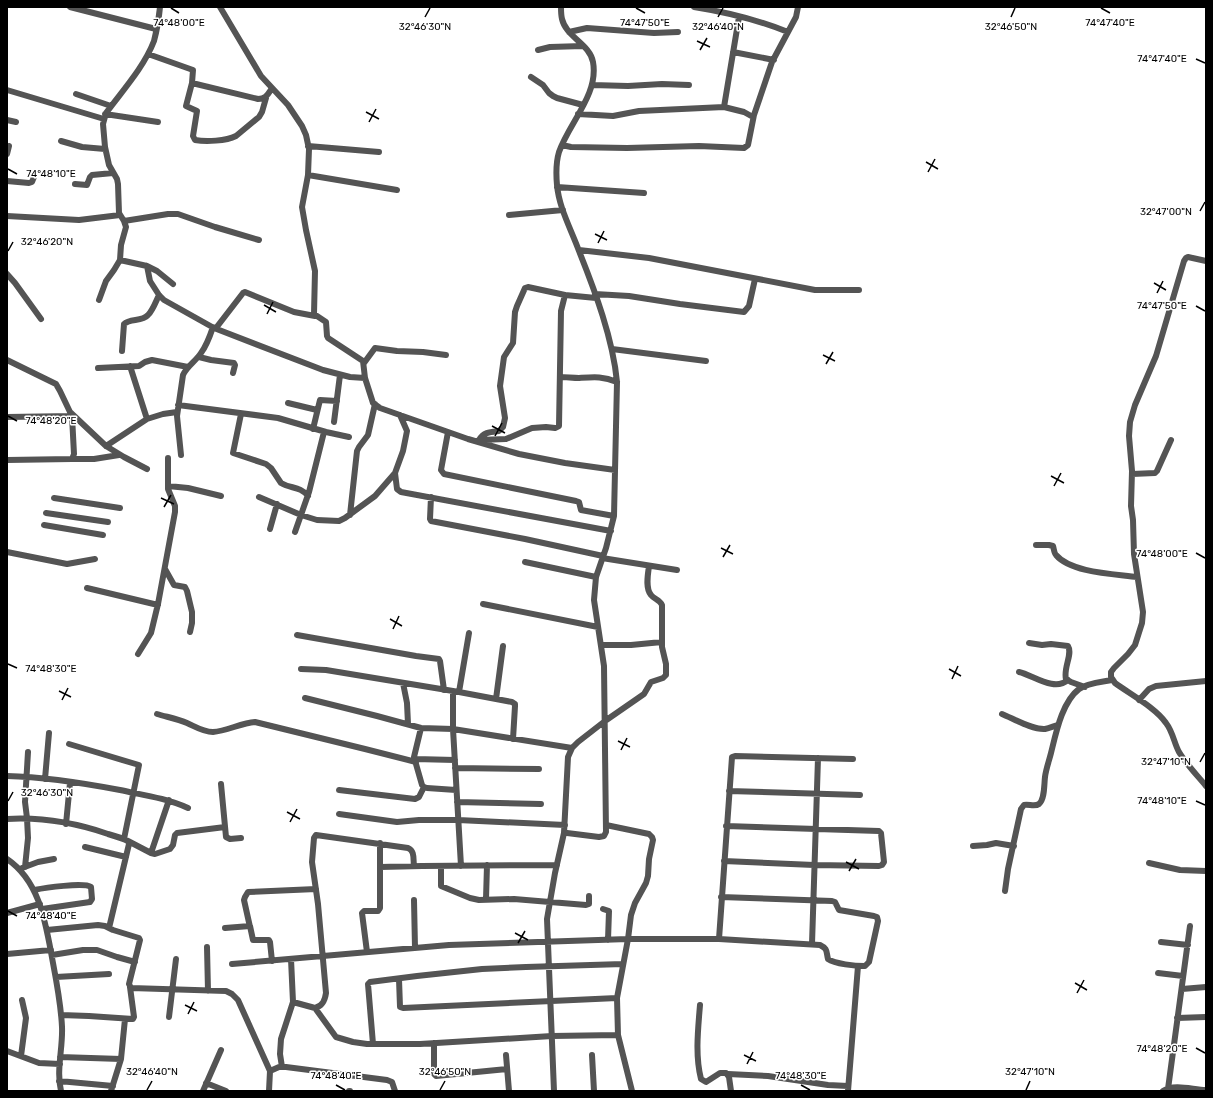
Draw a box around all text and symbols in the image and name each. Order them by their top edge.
text: 74°48'00"E [153,17,205,29]
text: 74°47'50"E [620,17,670,29]
text: 74°47'40"E [1085,17,1135,29]
text: 32°46'30"N [399,21,451,33]
text: 32°46'40"N [692,21,744,33]
text: 32°46'50"N [985,21,1037,33]
text: 74°47'40"E [1137,53,1187,65]
text: 74°48'10"E [26,168,76,180]
text: 32°47'00"N [1140,206,1192,218]
text: 32°46'20"N [21,236,73,248]
text: 74°47'50"E [1137,300,1187,312]
text: 74°48'20"E [25,415,77,427]
text: 74°48'00"E [1136,548,1188,560]
text: 74°48'30"E [25,663,77,675]
text: 32°47'10"N [1141,756,1191,768]
text: 32°46'30"N [21,787,73,799]
text: 74°48'10"E [1137,795,1187,807]
text: 74°48'40"E [25,910,77,922]
text: 74°48'20"E [1136,1043,1188,1055]
text: 32°46'40"N [126,1066,178,1078]
text: 32°46'50"N [419,1066,471,1078]
text: 32°47'10"N [1005,1066,1055,1078]
text: 74°48'40"E [310,1070,362,1082]
text: 74°48'30"E [775,1070,827,1082]

